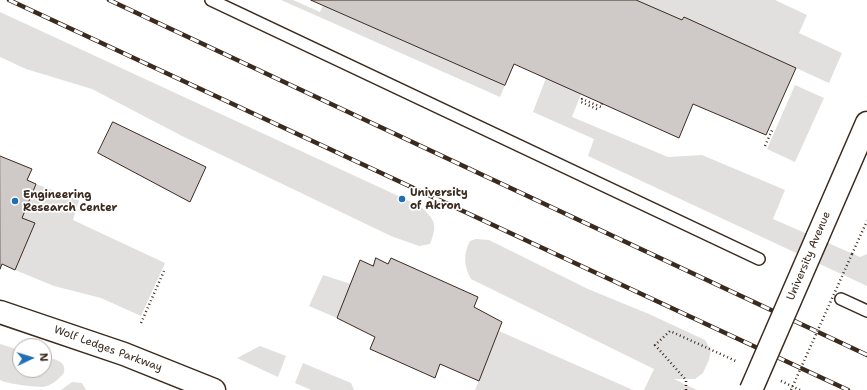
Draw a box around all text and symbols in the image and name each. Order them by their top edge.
place label: University of Akron [410,186,468,212]
place label: Engineering Research Center [23,188,118,214]
marker: University of Akron [397,194,407,204]
marker: Engineering Research Center [10,196,20,206]
street label: University Avenue [784,210,834,302]
street label: Wolf Ledges Parkway [52,323,164,375]
north arrow [12,338,52,378]
text: N [36,352,51,362]

